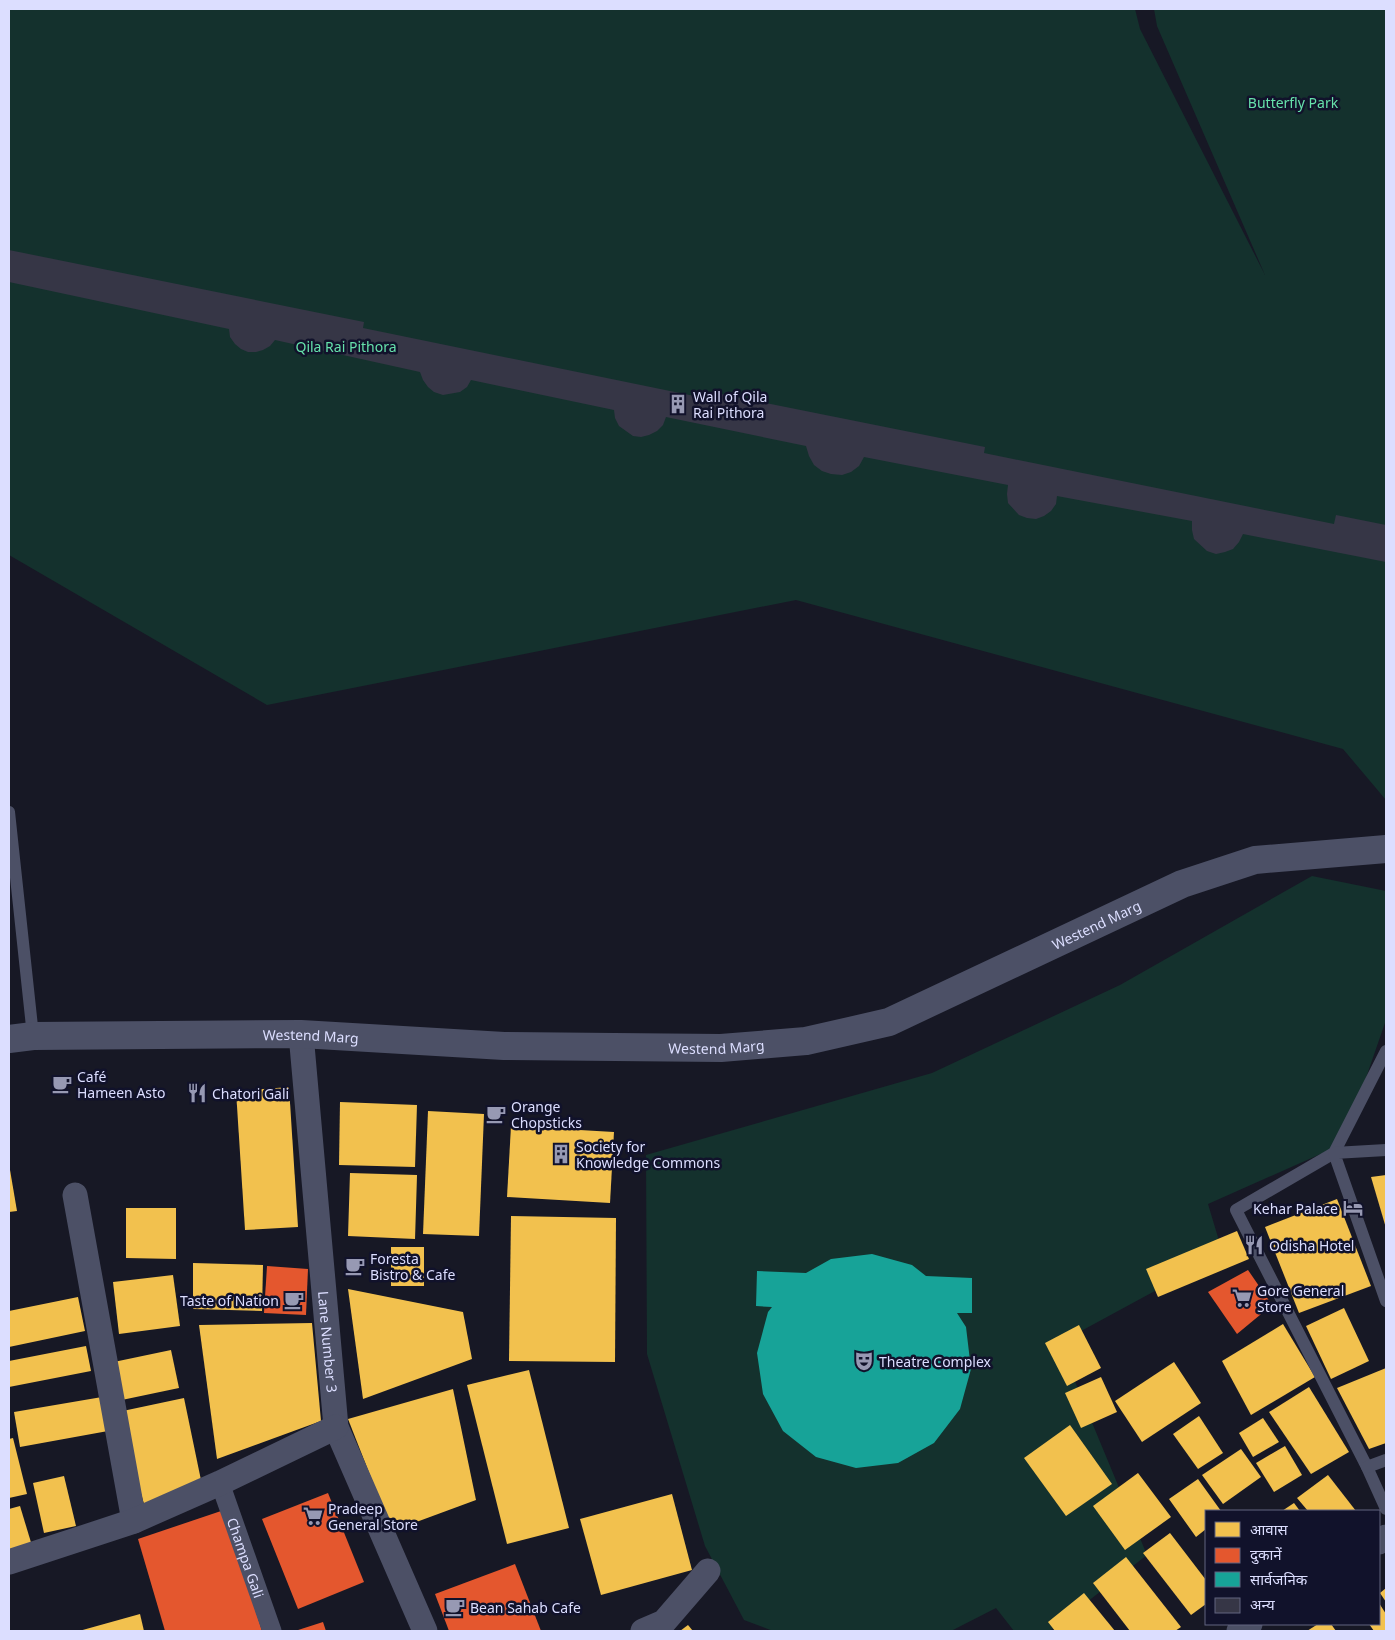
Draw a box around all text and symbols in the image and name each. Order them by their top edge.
park label: Butterfly Park [1248,93,1339,112]
park label: Qila Rai Pithora [295,337,397,356]
place label: Wall of Qila Rai Pithora [693,387,767,422]
building icon: Wall of Qila Rai Pithora [667,393,689,415]
street label: Westend Marg [1049,895,1144,953]
street label: Westend Marg [263,1024,359,1047]
street label: Westend Marg [668,1035,765,1058]
place label: Café Hameen Asto [77,1067,166,1102]
cafe icon: Café Hameen Asto [51,1073,73,1095]
restaurant icon: Chatori Gali [186,1082,208,1104]
place label: Chatori Gali [212,1084,289,1103]
place label: Orange Chopsticks [511,1097,582,1132]
cafe icon: Orange Chopsticks [485,1103,507,1125]
place label: Society for Knowledge Commons [576,1137,720,1172]
building icon: Society for Knowledge Commons [550,1143,572,1165]
hotel icon: Kehar Palace [1342,1197,1364,1219]
place label: Kehar Palace [1253,1199,1338,1218]
restaurant icon: Odisha Hotel [1243,1234,1265,1256]
place label: Odisha Hotel [1269,1236,1354,1255]
place label: Foresta Bistro & Cafe [370,1249,455,1284]
cafe icon: Foresta Bistro & Cafe [344,1255,366,1277]
place label: Gore General Store [1257,1281,1344,1316]
supermarket icon: Gore General Store [1231,1287,1253,1309]
cafe icon: Taste of Nation [283,1289,305,1311]
street label: Lane Number 3 [314,1290,342,1393]
place label: Taste of Nation [180,1291,279,1310]
theatre icon: Theatre Complex [853,1350,875,1372]
place label: Theatre Complex [879,1352,992,1371]
place label: Pradeep General Store [328,1499,418,1534]
supermarket icon: Pradeep General Store [302,1505,324,1527]
legend [1205,1510,1380,1625]
street label: Champa Gali [223,1515,269,1600]
text: आवास [1250,1519,1289,1539]
text: दुकानें [1250,1544,1282,1565]
text: सार्वजनिक [1250,1569,1308,1589]
text: अन्य [1250,1594,1275,1614]
cafe icon: Bean Sahab Cafe [444,1596,466,1618]
place label: Bean Sahab Cafe [470,1598,581,1617]

